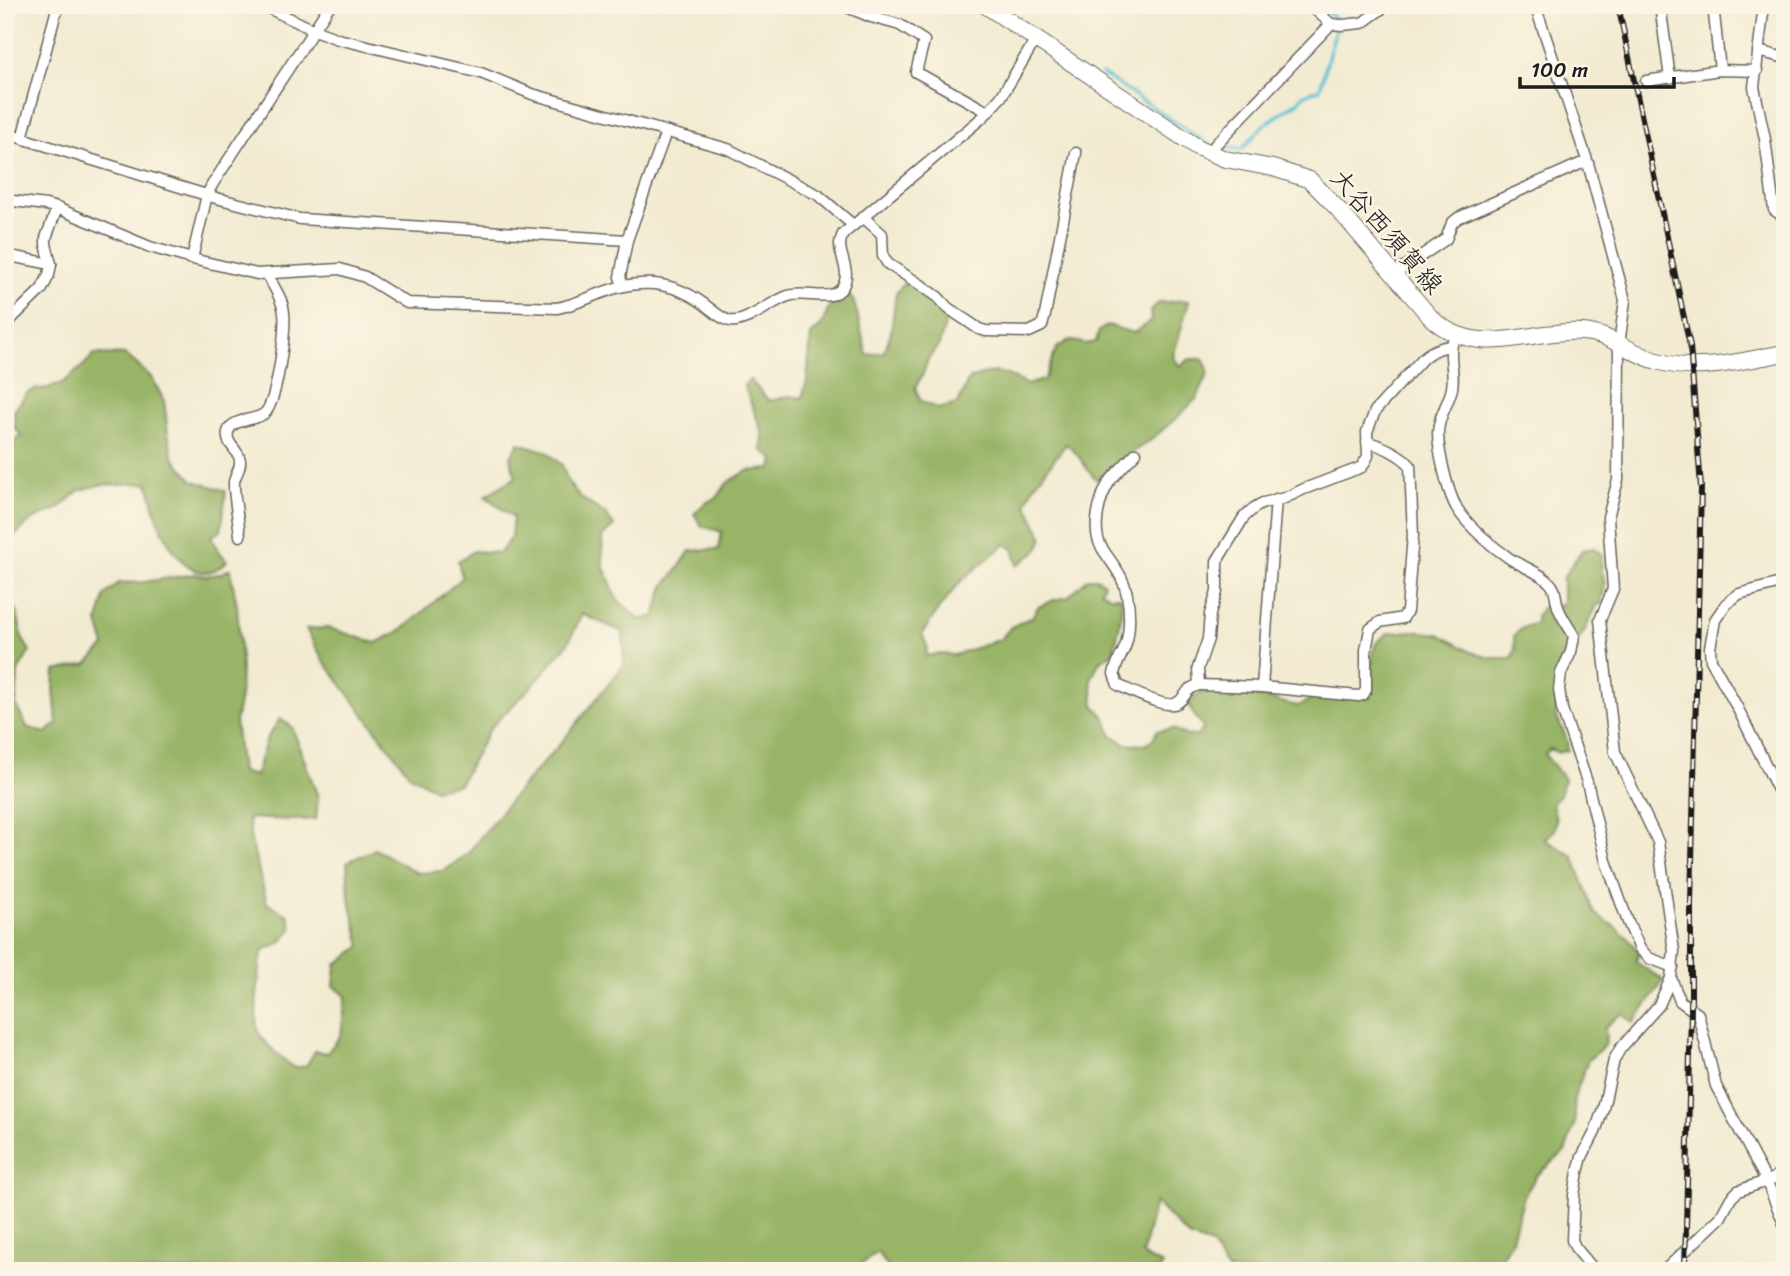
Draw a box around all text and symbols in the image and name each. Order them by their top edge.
scale bar [1520,46,1674,90]
text: 100 m [1531,51,1588,89]
street label: 大谷西須賀線 [1318,157,1456,305]

